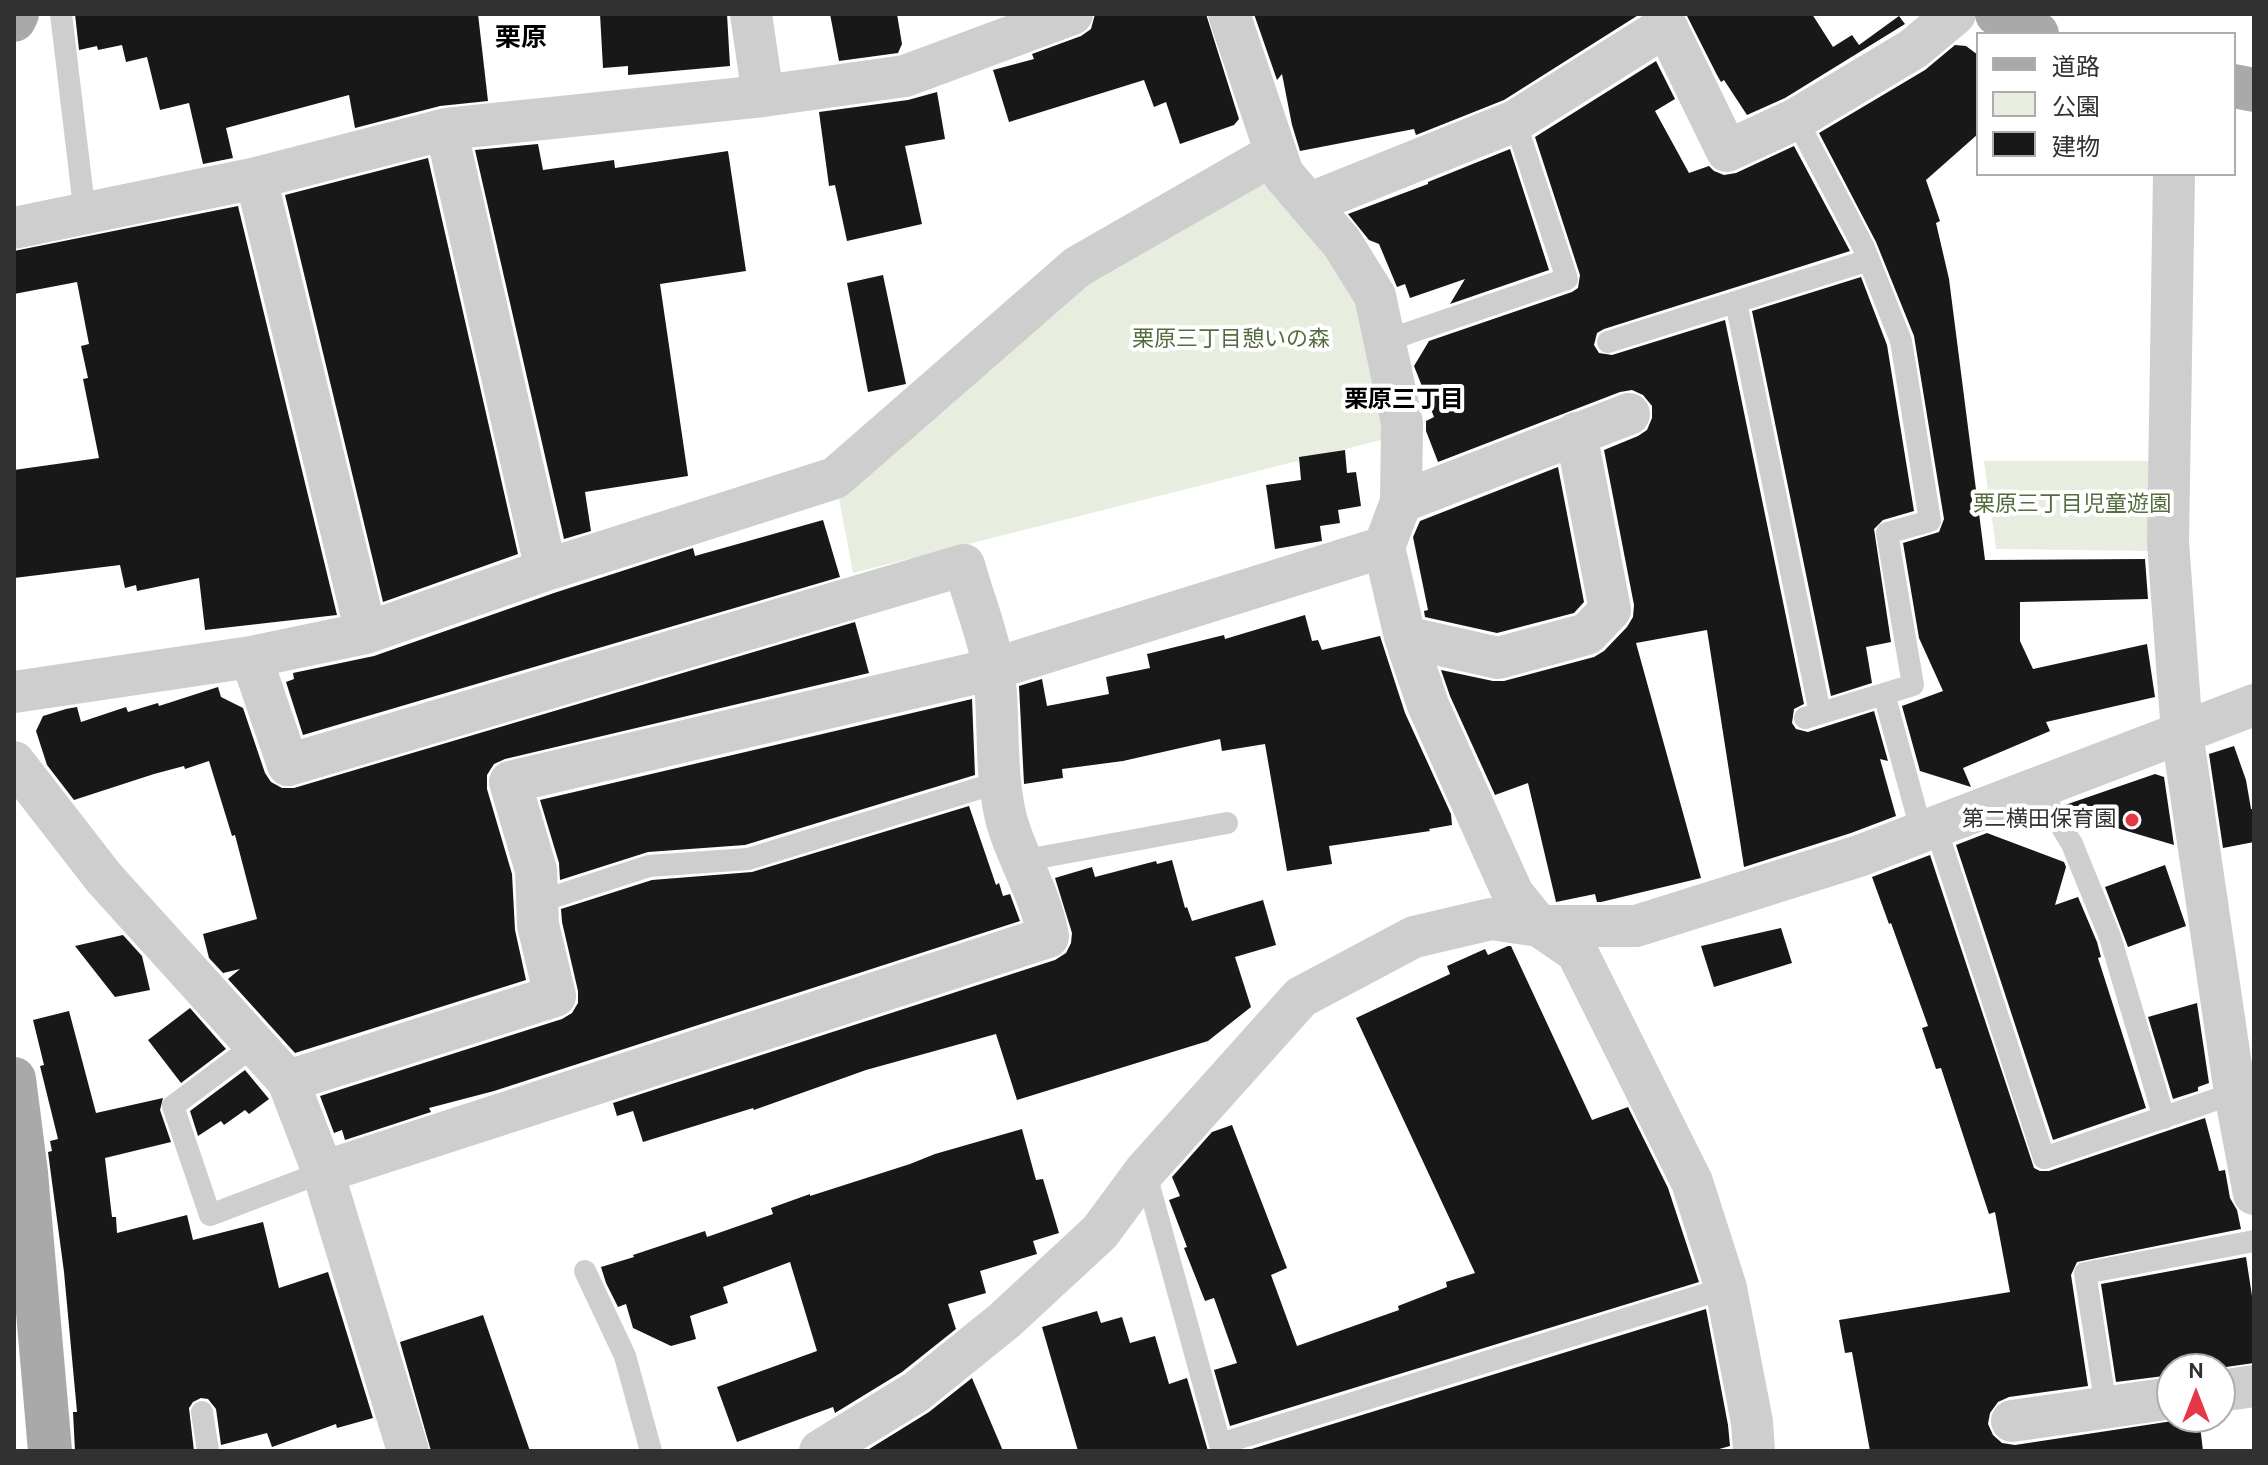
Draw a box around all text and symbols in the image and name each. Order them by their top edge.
district label: 栗原 [495,22,547,54]
legend [1976,32,2236,176]
text: 道路 [2052,52,2100,81]
text: 公園 [2052,92,2100,121]
text: 建物 [2052,132,2100,161]
park label: 栗原三丁目憩いの森 [1132,327,1330,353]
district label: 栗原三丁目 [1344,386,1464,414]
park label: 栗原三丁目児童遊園 [1973,492,2171,518]
place label: 第二横田保育園 [1962,807,2116,833]
marker: 第二横田保育園 [2123,811,2141,829]
north arrow [2156,1353,2236,1433]
text: N [2188,1357,2204,1384]

